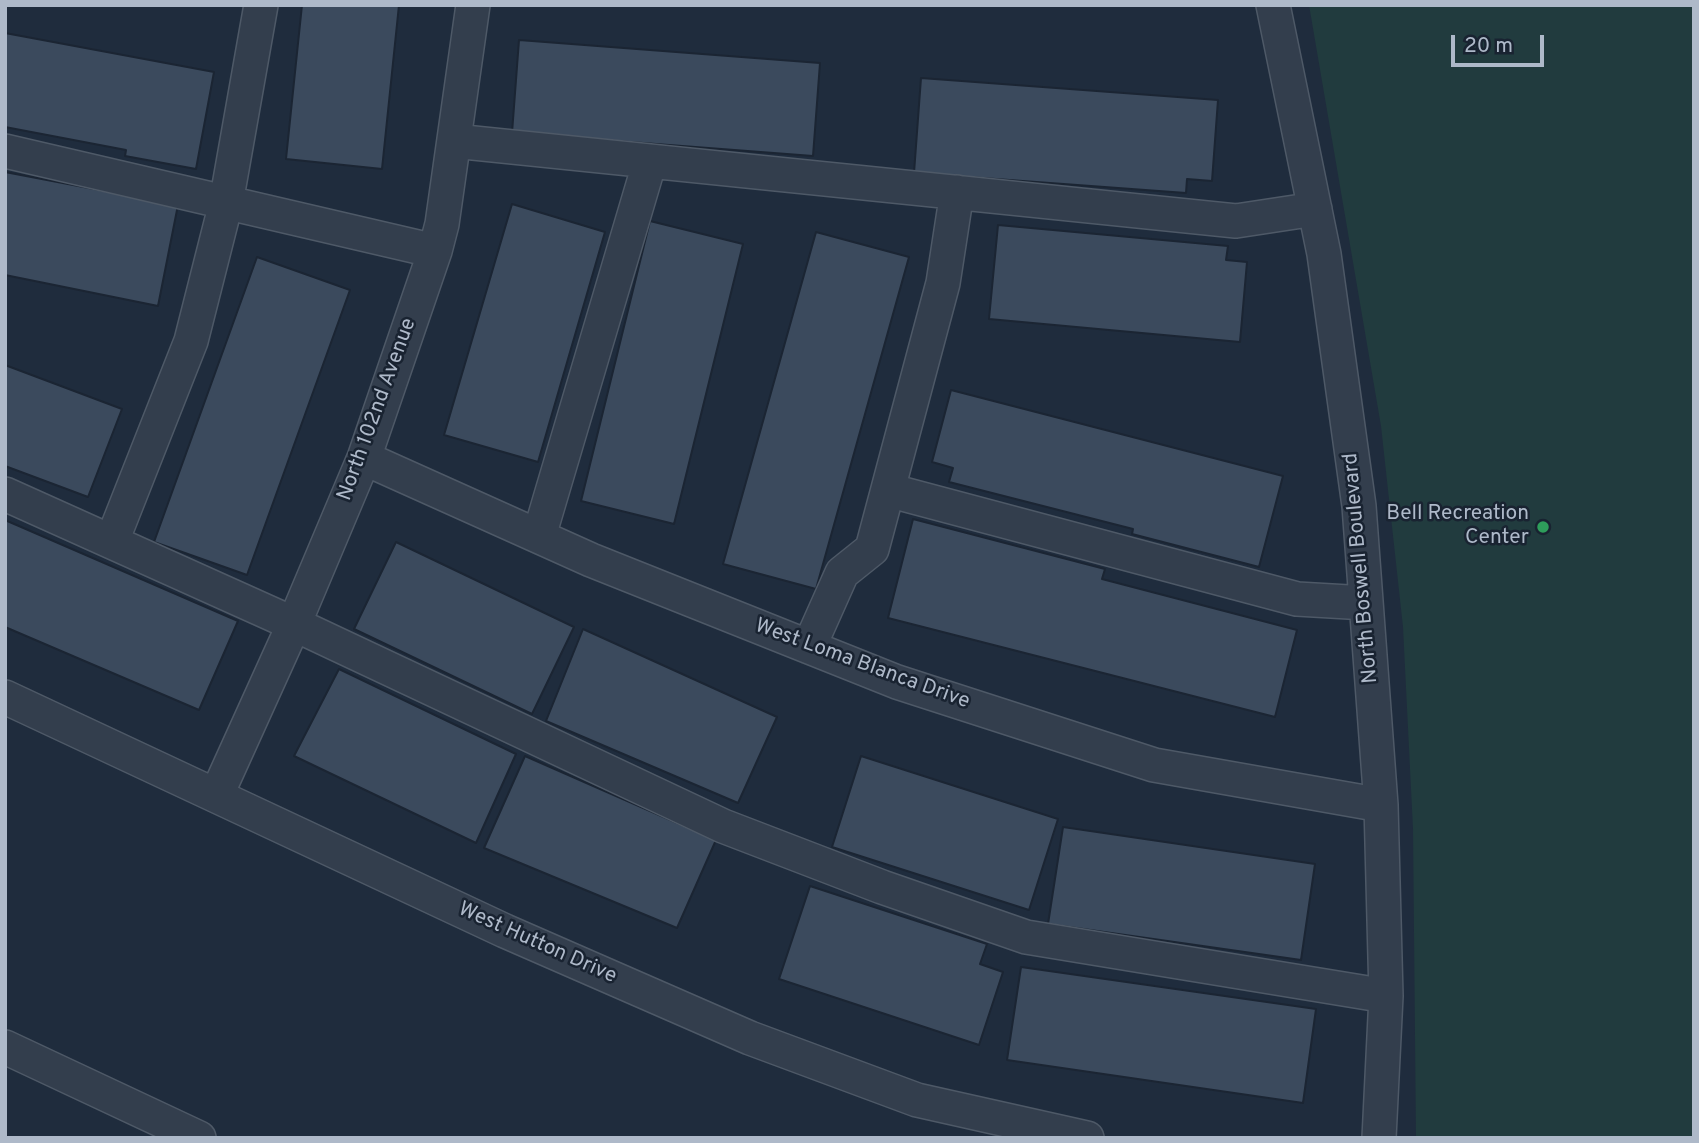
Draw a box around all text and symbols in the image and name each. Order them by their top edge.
scale bar [1454,21,1547,65]
text: 20 m [1464,33,1513,60]
street label: North 102nd Avenue [333,315,423,505]
street label: North Boswell Boulevard [1339,452,1385,684]
place label: Bell Recreation Center [1386,502,1529,552]
marker: Bell Recreation Center [1535,519,1551,535]
street label: West Loma Blanca Drive [751,614,973,716]
street label: West Hutton Drive [454,898,620,990]

